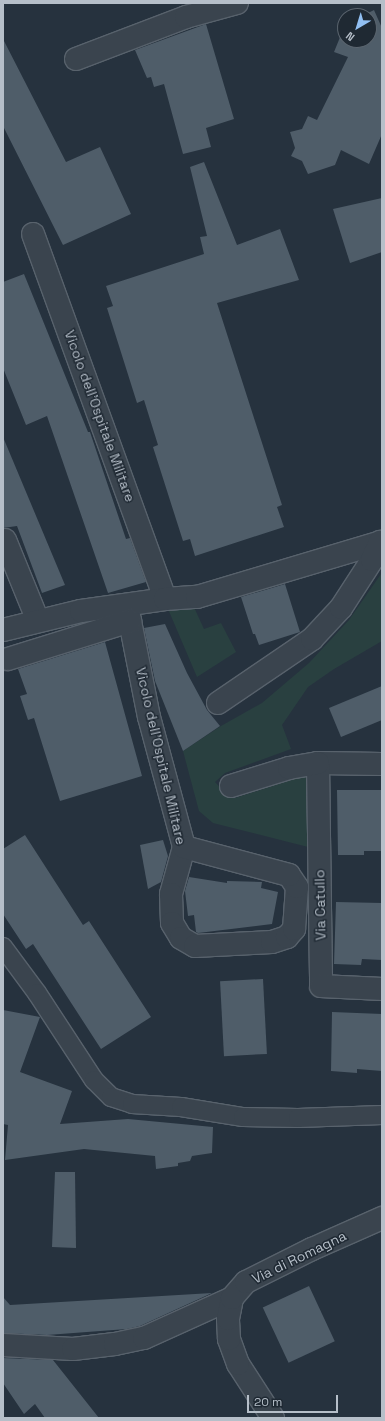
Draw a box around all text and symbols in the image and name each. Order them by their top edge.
north arrow [337,8,377,48]
text: N [343,29,357,44]
street label: Vicolo dell'Ospitale Militare [61,328,139,504]
street label: Vicolo dell'Ospitale Militare [132,666,190,846]
street label: Via Catullo [311,869,329,941]
street label: Via di Romagna [249,1227,349,1287]
scale bar [249,1387,340,1413]
text: 20 m [254,1394,282,1410]

